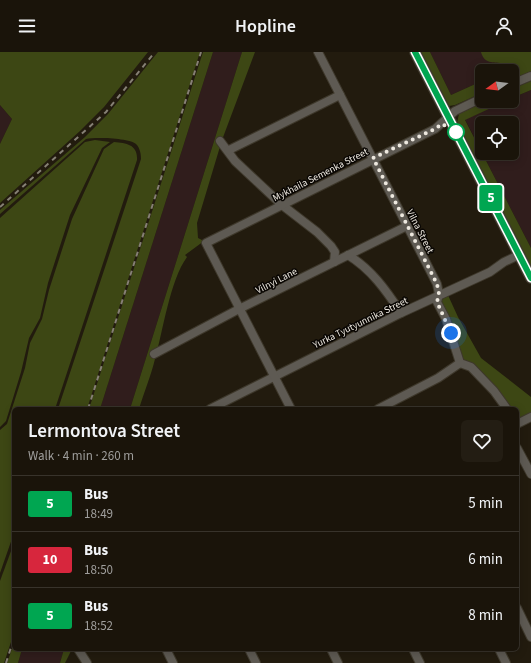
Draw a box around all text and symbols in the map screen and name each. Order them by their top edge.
text: Hopline [235,14,296,39]
icon: menu [16,15,38,37]
icon: person [493,15,515,37]
north arrow [475,64,519,108]
map controls [475,64,519,160]
button: locate [475,116,519,160]
unlabelled marker [447,123,465,141]
street label: Mykhaila Semenka Street [270,144,371,205]
line badge: 5 [478,185,504,211]
text: 5 [487,188,495,208]
street label: Vilna Street [403,207,437,256]
street label: Vilnyi Lane [253,264,300,297]
street label: Yurka Tyutyunnika Street [310,293,411,352]
your location [441,323,461,343]
text: Lermontova Street [28,418,180,445]
button: heart [461,420,503,462]
text: Walk · 4 min · 260 m [28,447,134,465]
text: Bus [84,484,108,505]
text: 5 min [468,493,503,514]
text: 5 [46,494,54,514]
text: 18:49 [84,505,113,523]
text: Bus [84,540,108,561]
text: 6 min [468,549,503,570]
text: 10 [43,550,57,570]
text: 18:50 [84,561,113,579]
text: Bus [84,596,108,617]
text: 8 min [468,605,503,626]
text: 5 [46,606,54,626]
text: 18:52 [84,617,113,635]

